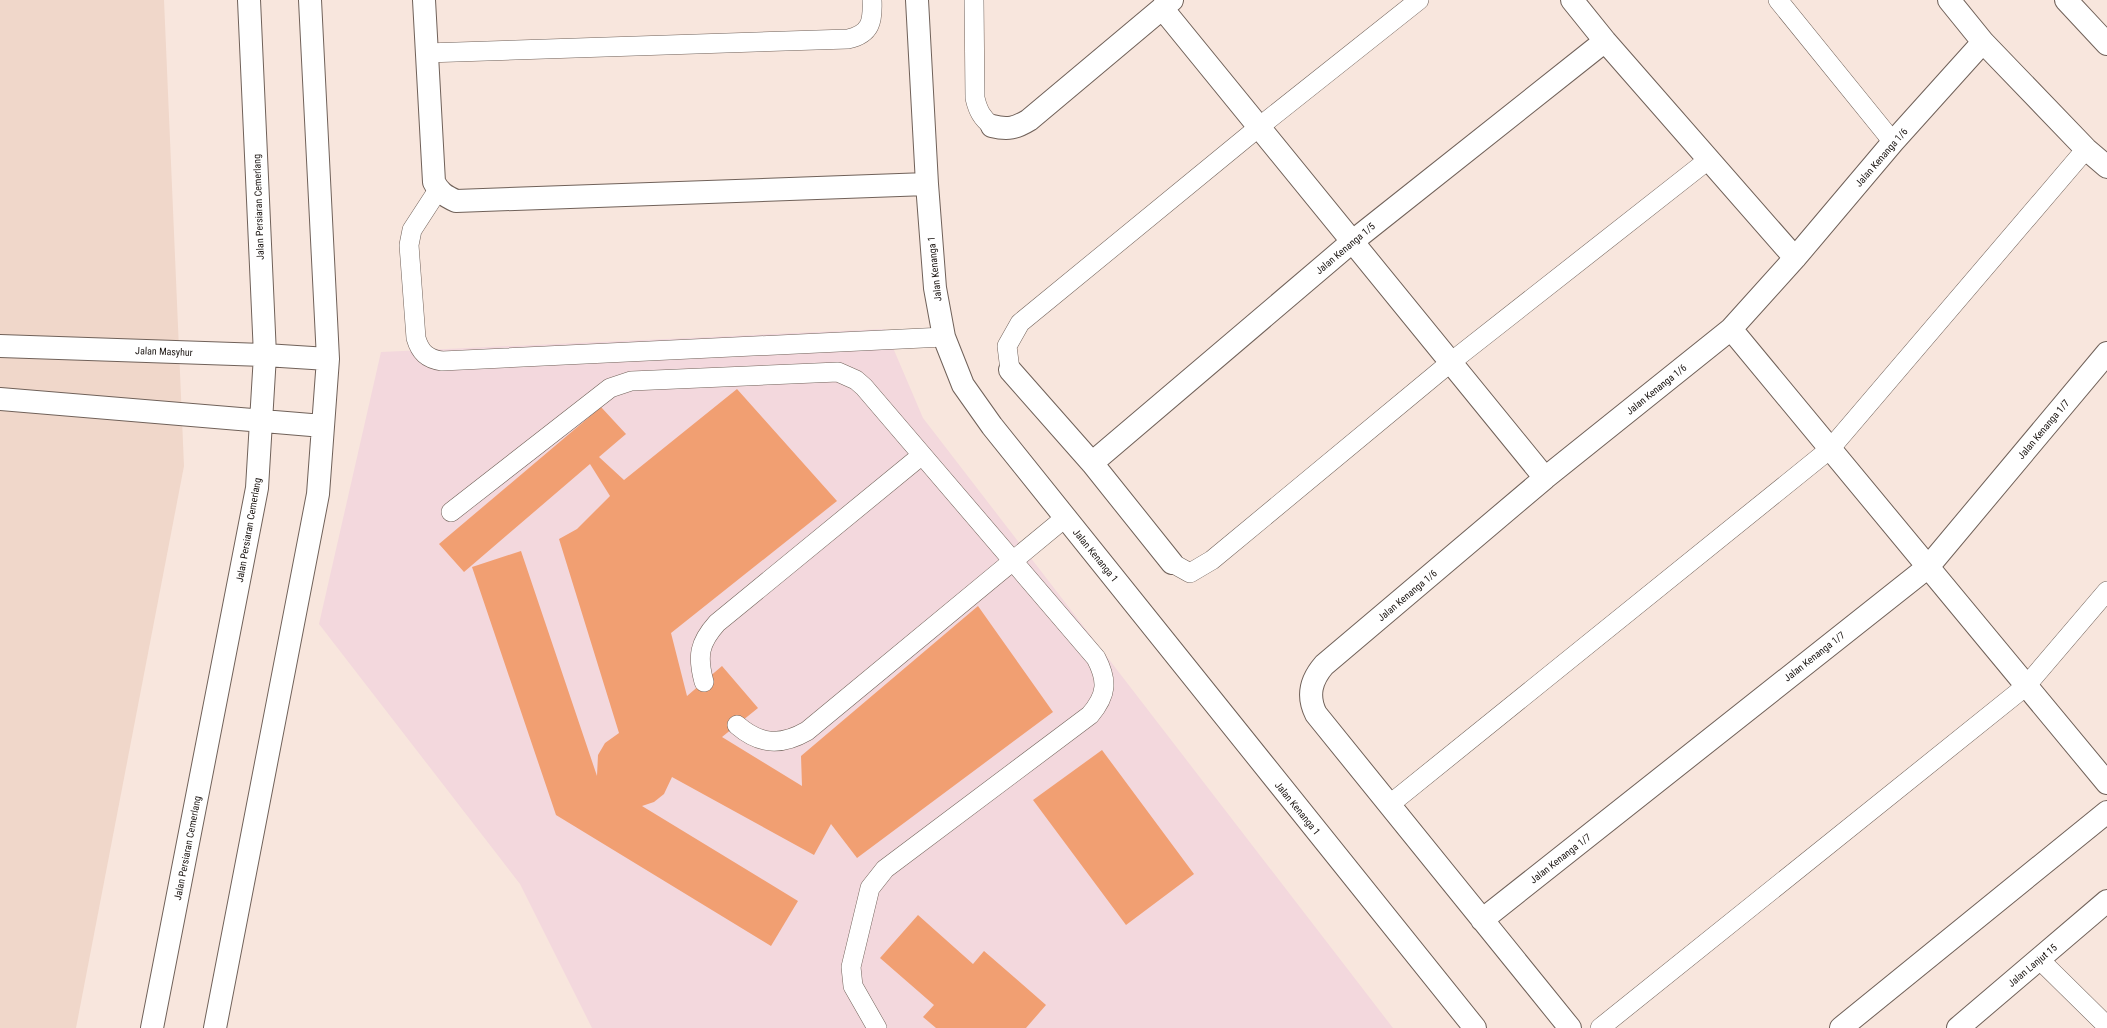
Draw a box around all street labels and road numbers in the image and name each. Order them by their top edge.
street label: Jalan Kenanga 1/6 [1853,126,1910,189]
street label: Jalan Persiaran Cemerlang [251,154,266,260]
street label: Jalan Kenanga 1/5 [1313,220,1377,276]
street label: Jalan Kenanga 1 [926,236,943,302]
street label: Jalan Masyhur [135,345,193,358]
street label: Jalan Kenanga 1/6 [1624,362,1689,417]
street label: Jalan Kenanga 1/7 [2015,397,2071,461]
street label: Jalan Persiaran Cemerlang [234,477,263,583]
street label: Jalan Kenanga 1 [1071,526,1120,584]
street label: Jalan Kenanga 1/6 [1375,567,1439,623]
street label: Jalan Kenanga 1/7 [1782,629,1847,683]
street label: Jalan Kenanga 1 [1273,779,1322,837]
street label: Jalan Persiaran Cemerlang [172,795,203,901]
street label: Jalan Kenanga 1/7 [1528,831,1593,885]
street label: Jalan Lanjut 15 [2006,942,2059,989]

